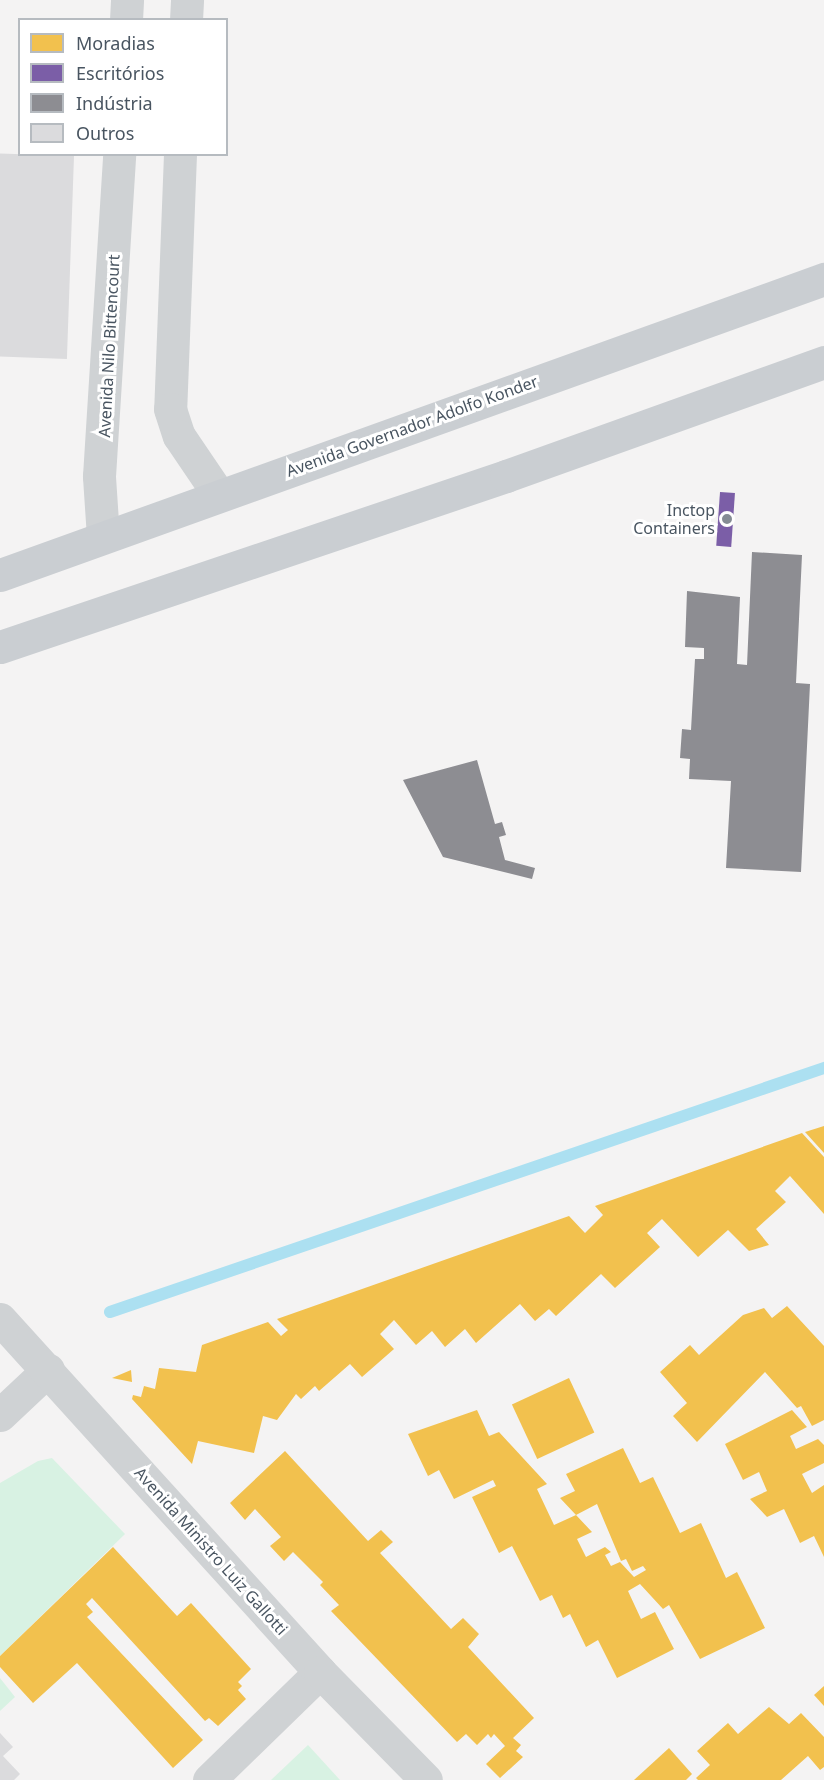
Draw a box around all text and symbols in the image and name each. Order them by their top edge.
legend [18,18,228,156]
text: Moradias [76,31,155,55]
text: Escritórios [76,61,164,85]
text: Indústria [76,91,153,115]
text: Outros [76,121,134,145]
street label: Avenida Nilo Bittencourt [95,254,123,438]
street label: Avenida Governador Adolfo Konder [284,371,540,481]
place label: Inctop Containers [633,500,715,538]
marker: Inctop Containers [720,512,734,526]
street label: Avenida Ministro Luiz Gallotti [131,1463,291,1639]

